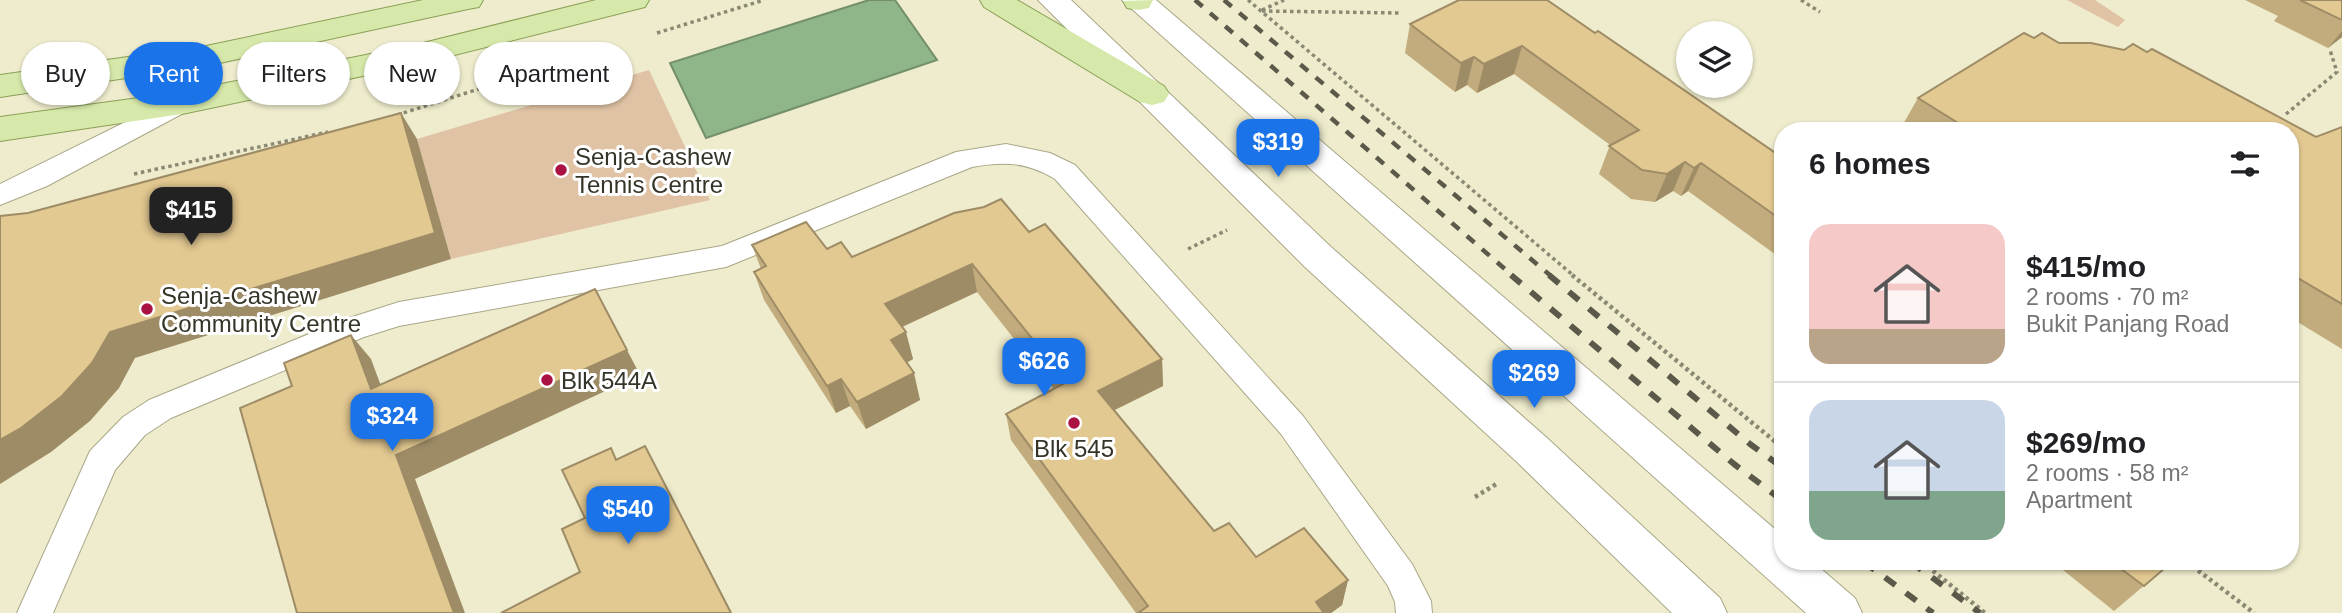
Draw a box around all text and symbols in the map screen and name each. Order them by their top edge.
map controls [1676,21,1753,98]
button: layers [1676,21,1753,98]
chip: Buy [21,42,110,105]
chip: Rent [124,42,223,105]
chip: Filters [237,42,350,105]
chip: New [364,42,460,105]
chip: Apartment [474,42,633,105]
pin: $319 [1237,120,1319,179]
text: $319 [1252,129,1304,155]
place label: Senja-Cashew Tennis Centre [575,143,732,198]
icon: filters [2226,145,2264,183]
text: 6 homes [1809,147,1931,180]
marker: Senja-Cashew Tennis Centre [553,162,569,178]
pin: $415 [150,188,232,247]
text: $415 [165,197,217,223]
text: $415/mo [2026,250,2146,283]
icon: home [1865,252,1949,336]
place label: Senja-Cashew Community Centre [161,282,361,337]
text: 2 rooms · 70 m² [2026,284,2188,310]
marker: Senja-Cashew Community Centre [139,301,155,317]
text: Bukit Panjang Road [2026,311,2229,337]
pin: $626 [1003,338,1085,398]
text: $626 [1018,348,1070,374]
pin: $269 [1493,350,1575,410]
text: $269 [1508,360,1560,386]
place label: Blk 544A [561,367,657,394]
marker: Blk 544A [539,372,555,388]
pin: $324 [351,393,433,453]
text: $324 [366,403,418,429]
marker: Blk 545 [1066,415,1082,431]
text: $269/mo [2026,426,2146,459]
icon: home [1865,428,1949,512]
place label: Blk 545 [1034,435,1114,462]
text: 2 rooms · 58 m² [2026,460,2188,486]
pin: $540 [587,486,669,546]
text: Apartment [2026,487,2132,513]
text: $540 [602,496,654,522]

